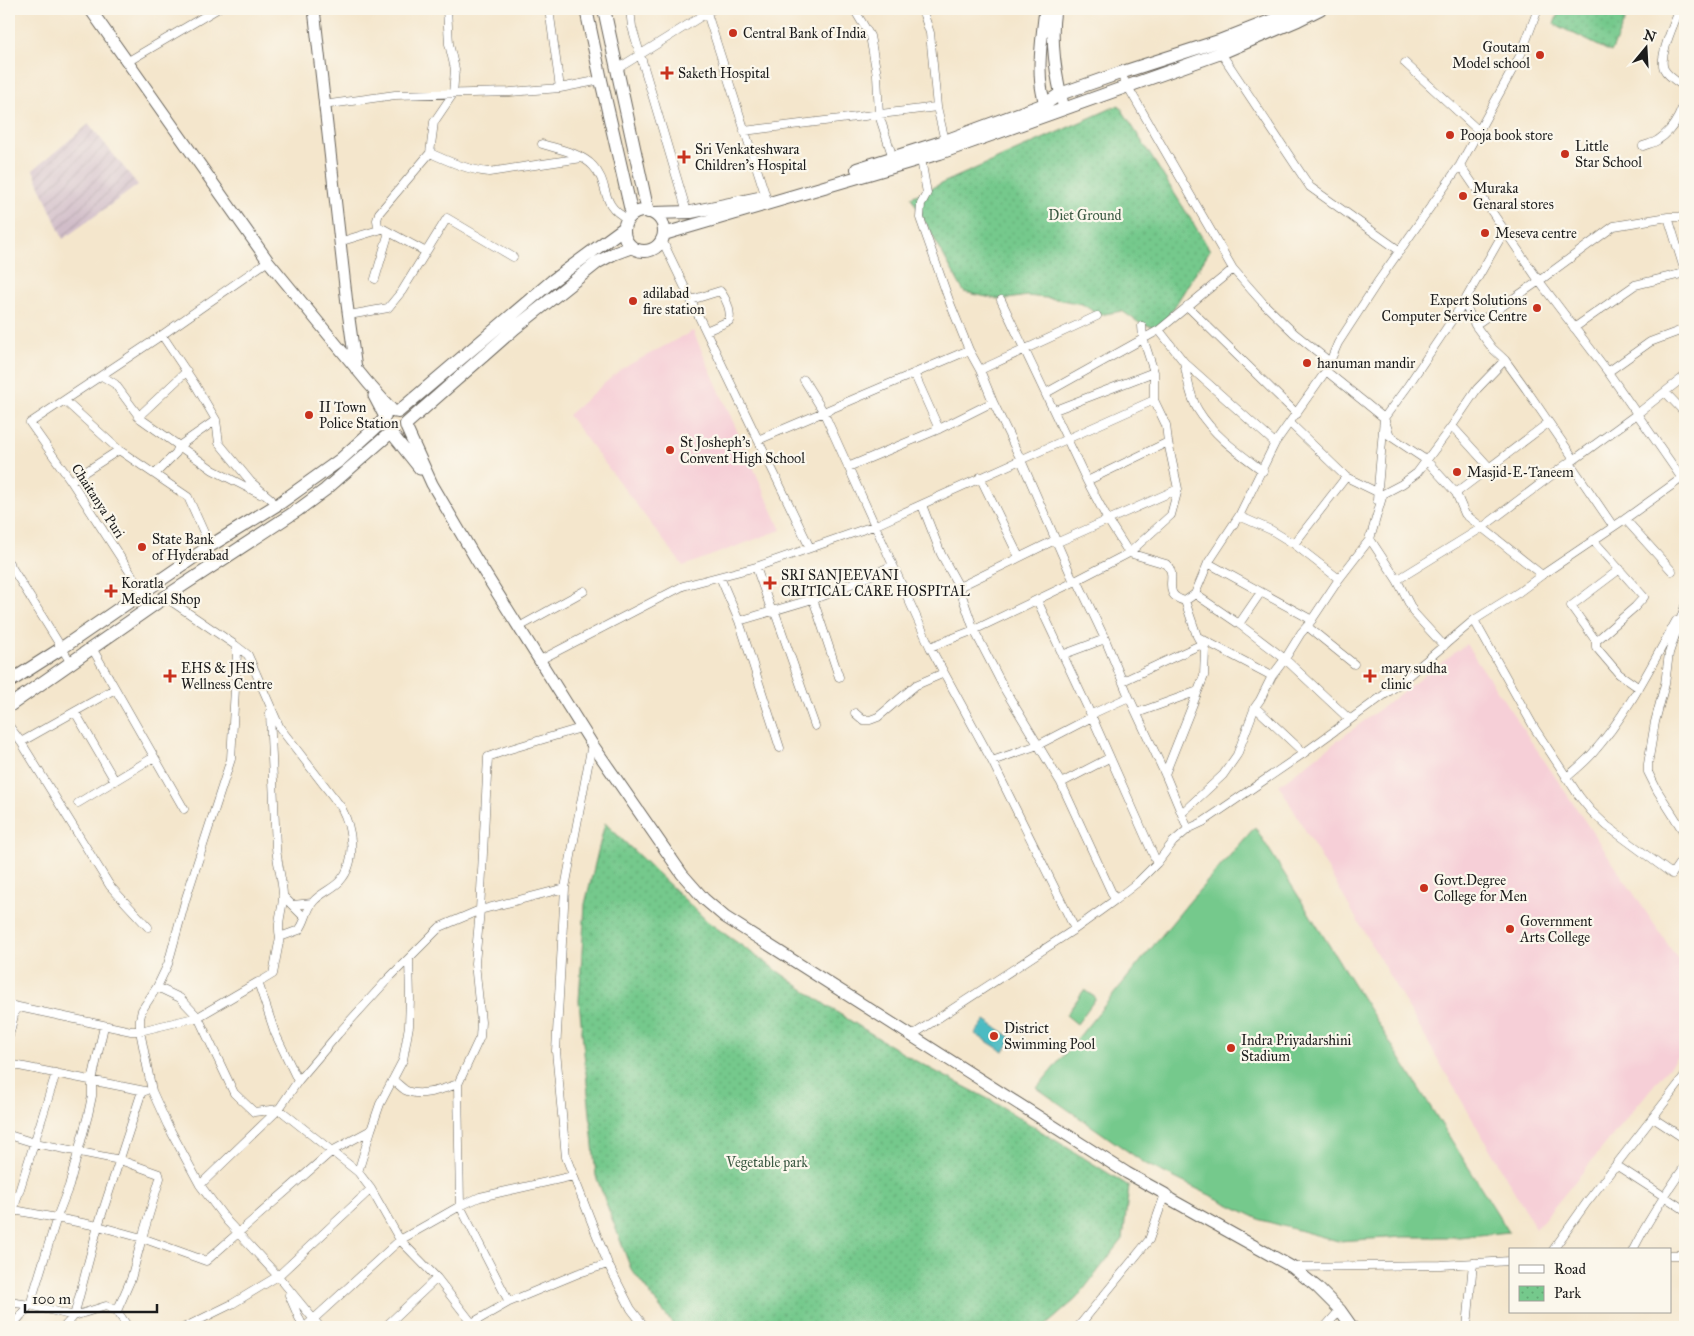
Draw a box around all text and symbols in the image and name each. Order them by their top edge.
north arrow [1622,22,1672,72]
place label: Central Bank of India [743,25,866,42]
text: N [1642,26,1658,46]
marker: Central Bank of India [727,27,739,39]
place label: Goutam Model school [1452,39,1530,72]
marker: Goutam Model school [1534,49,1546,61]
place label: Saketh Hospital [678,65,770,82]
marker: Saketh Hospital [660,66,674,80]
place label: Pooja book store [1460,127,1553,144]
marker: Pooja book store [1444,129,1456,141]
place label: Little Star School [1575,138,1642,171]
place label: Sri Venkateshwara Children's Hospital [695,141,807,174]
marker: Little Star School [1559,148,1571,160]
marker: Sri Venkateshwara Children's Hospital [677,150,691,164]
place label: Muraka Genaral stores [1473,180,1554,213]
marker: Muraka Genaral stores [1457,190,1469,202]
park label: Diet Ground [1048,207,1122,224]
place label: Meseva centre [1495,225,1577,242]
marker: Meseva centre [1479,227,1491,239]
place label: adilabad fire station [643,285,705,318]
place label: Expert Solutions Computer Service Centre [1382,292,1527,325]
marker: adilabad fire station [627,295,639,307]
marker: Expert Solutions Computer Service Centre [1531,302,1543,314]
place label: hanuman mandir [1317,355,1416,372]
marker: hanuman mandir [1301,357,1313,369]
place label: II Town Police Station [319,399,399,432]
marker: II Town Police Station [303,409,315,421]
place label: St Josheph's Convent High School [680,434,805,467]
marker: St Josheph's Convent High School [664,444,676,456]
street label: Chaitanya Puri [68,461,128,541]
place label: Masjid-E-Taneem [1467,464,1574,481]
marker: Masjid-E-Taneem [1451,466,1463,478]
place label: State Bank of Hyderabad [152,531,229,564]
marker: State Bank of Hyderabad [136,541,148,553]
place label: SRI SANJEEVANI CRITICAL CARE HOSPITAL [781,567,970,600]
place label: Koratla Medical Shop [121,575,201,608]
marker: SRI SANJEEVANI CRITICAL CARE HOSPITAL [763,576,777,590]
marker: Koratla Medical Shop [105,585,117,597]
place label: EHS & JHS Wellness Centre [181,660,273,693]
place label: mary sudha clinic [1381,660,1447,693]
marker: EHS & JHS Wellness Centre [163,669,177,683]
marker: mary sudha clinic [1363,669,1377,683]
place label: Govt.Degree College for Men [1434,872,1527,905]
marker: Govt.Degree College for Men [1418,882,1430,894]
place label: Government Arts College [1519,913,1593,946]
marker: Government Arts College [1504,923,1516,935]
place label: District Swimming Pool [1004,1020,1095,1053]
marker: District Swimming Pool [988,1030,1000,1042]
place label: Indra Priyadarshini Stadium [1241,1032,1352,1065]
marker: Indra Priyadarshini Stadium [1225,1042,1237,1054]
park label: Vegetable park [725,1154,808,1171]
legend [1509,1248,1672,1314]
text: Road [1554,1260,1586,1278]
scale bar [25,1281,158,1313]
text: Park [1554,1284,1581,1302]
text: 100 m [32,1290,72,1308]

